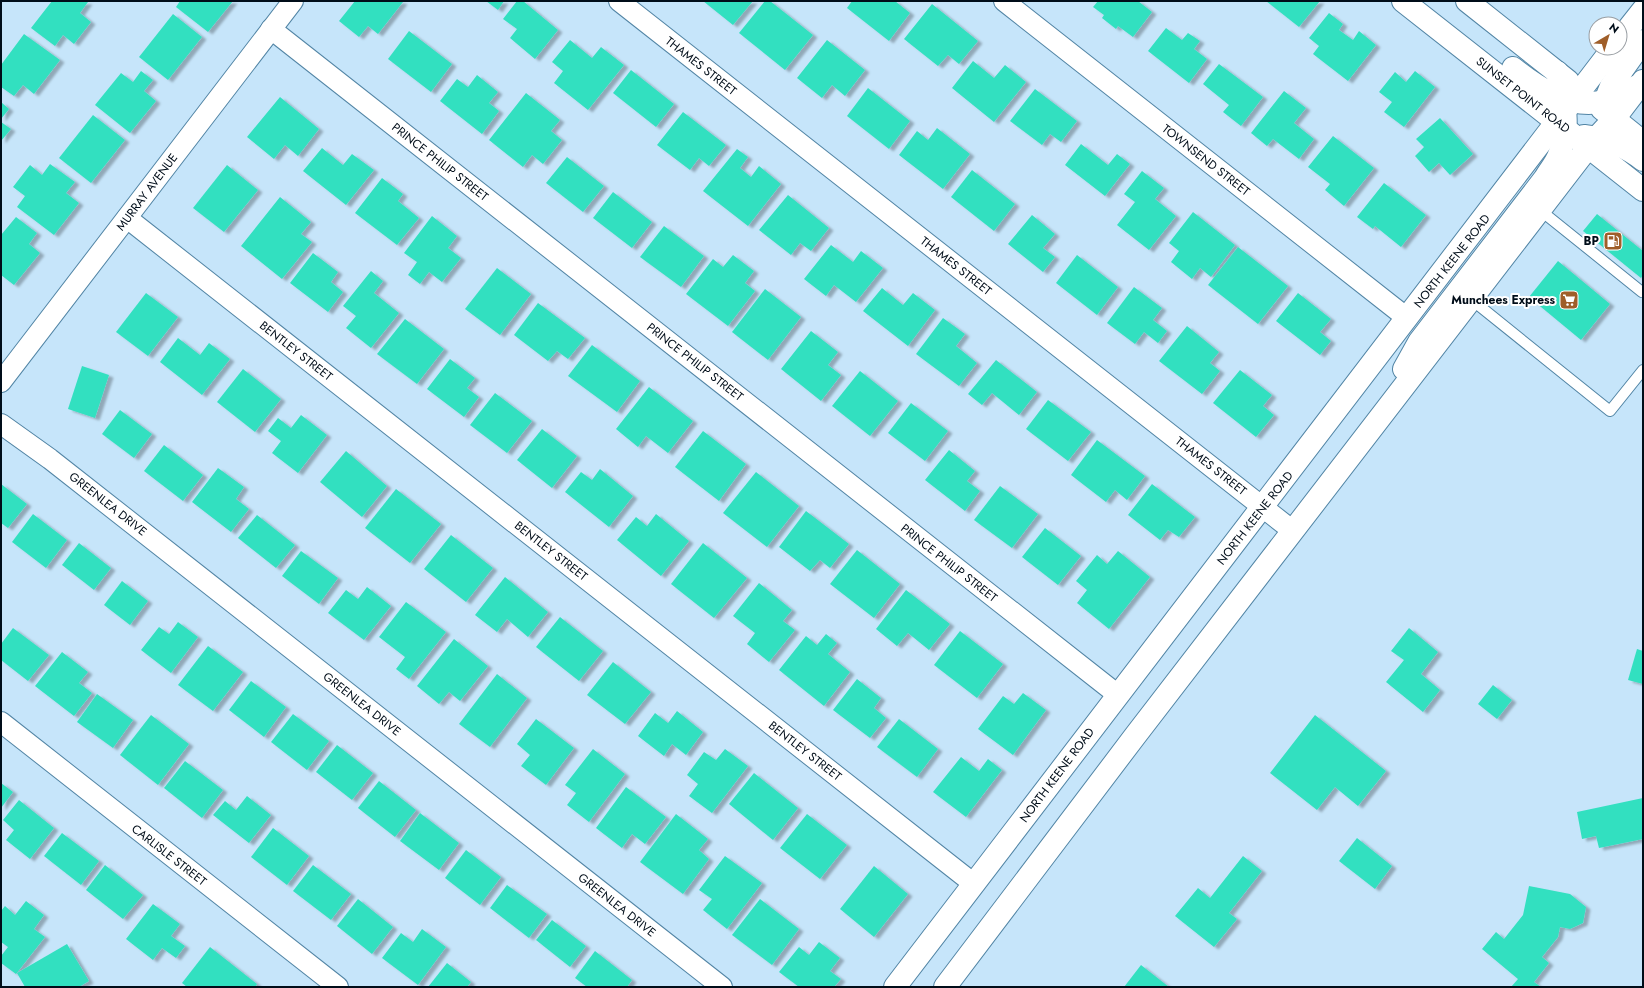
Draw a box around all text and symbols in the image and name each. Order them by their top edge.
north arrow [1588,16,1628,56]
text: N [1606,19,1623,37]
street label: THAMES STREET [661,32,741,100]
street label: SUNSET POINT ROAD [1472,52,1574,138]
street label: PRINCE PHILIP STREET [388,119,492,206]
street label: TOWNSEND STREET [1158,120,1254,200]
street label: MURRAY AVENUE [112,150,182,234]
street label: NORTH KEENE ROAD [1410,210,1494,312]
fuel station icon: BP [1602,230,1624,252]
street label: THAMES STREET [916,232,996,300]
place label: BP [1584,232,1600,250]
supermarket icon: Munchees Express [1558,289,1580,311]
place label: Munchees Express [1451,291,1556,309]
street label: BENTLEY STREET [256,317,337,385]
street label: PRINCE PHILIP STREET [643,319,747,406]
street label: THAMES STREET [1171,432,1251,500]
street label: NORTH KEENE ROAD [1213,467,1297,569]
street label: GREENLEA DRIVE [65,468,151,540]
street label: BENTLEY STREET [511,517,592,585]
street label: PRINCE PHILIP STREET [897,520,1001,607]
street label: GREENLEA DRIVE [319,668,405,740]
street label: BENTLEY STREET [765,717,846,785]
street label: NORTH KEENE ROAD [1015,724,1099,826]
street label: CARLISLE STREET [128,820,211,890]
street label: GREENLEA DRIVE [574,869,660,941]

